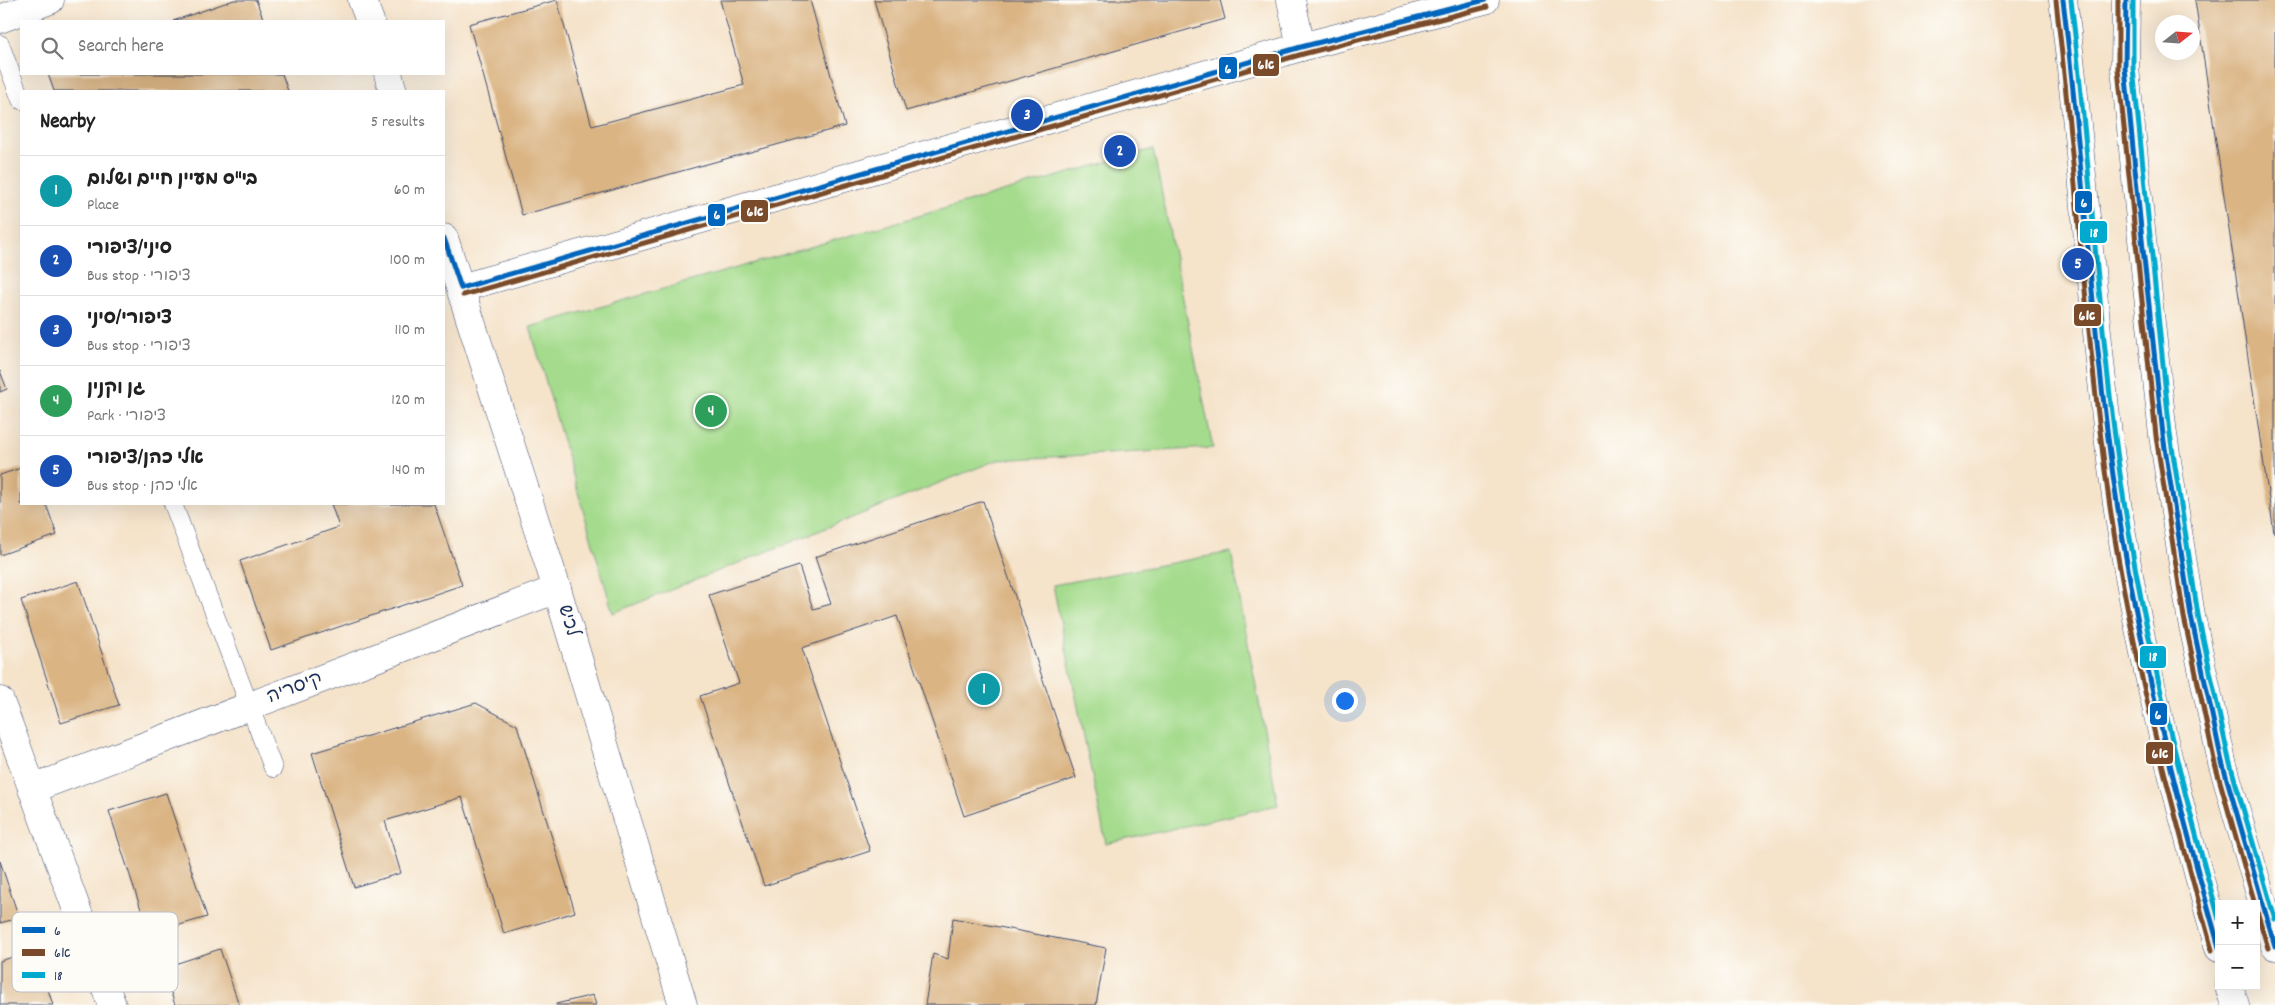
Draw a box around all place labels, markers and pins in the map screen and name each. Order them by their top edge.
pin: 3 [1011,96,1043,134]
pin: 2 [1104,132,1136,170]
pin: 5 [2062,245,2094,283]
pin: 4 [695,392,727,430]
pin: 1 [968,670,1000,708]

